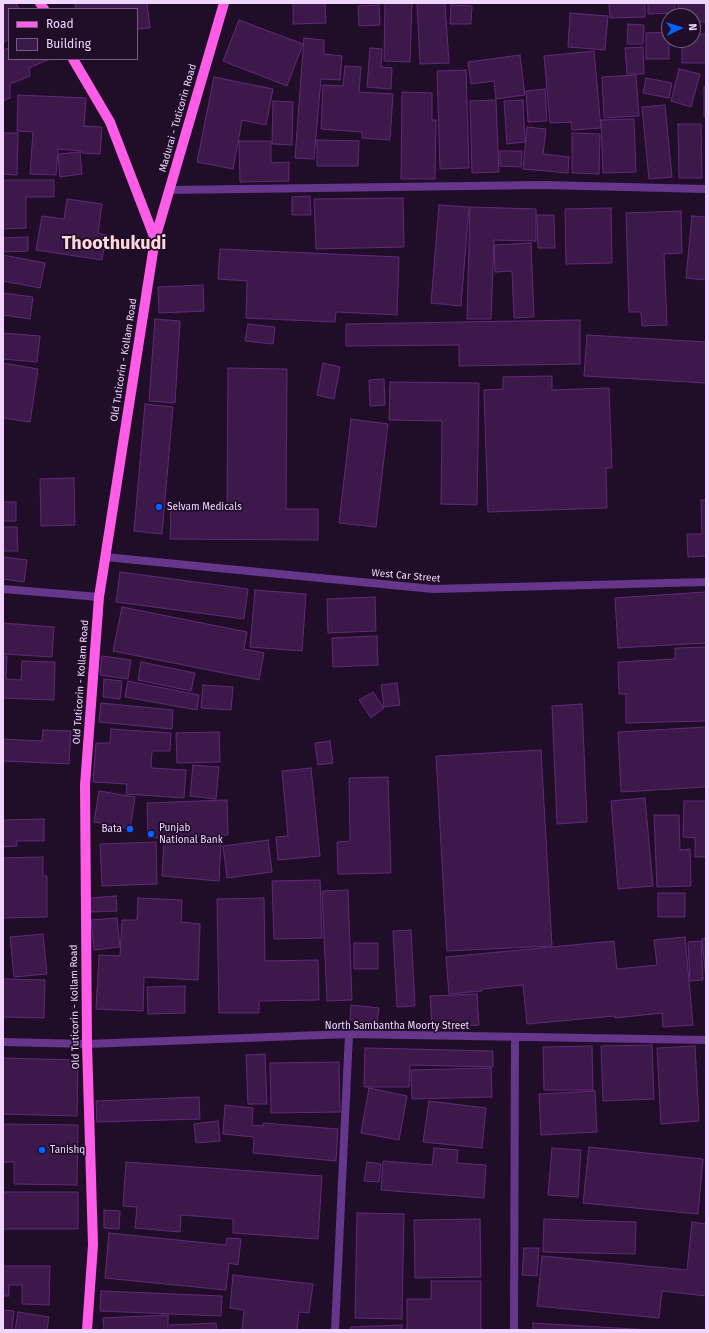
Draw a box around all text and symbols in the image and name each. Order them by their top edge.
legend [8,8,138,60]
north arrow [661,8,701,48]
text: Road [46,17,74,31]
text: N [686,23,699,31]
text: Building [46,37,91,51]
street label: Madurai - Tuticorin Road [157,63,199,173]
district label: Thoothukudi [62,233,166,255]
street label: Old Tuticorin - Kollam Road [108,297,140,423]
place label: Selvam Medicals [167,501,242,513]
marker: Selvam Medicals [154,502,164,512]
street label: West Car Street [371,567,441,585]
street label: Old Tuticorin - Kollam Road [71,619,91,745]
place label: Punjab National Bank [159,822,223,846]
place label: Bata [102,823,122,835]
marker: Bata [125,824,135,834]
marker: Punjab National Bank [146,829,156,839]
street label: Old Tuticorin - Kollam Road [68,944,82,1070]
street label: North Sambantha Moorty Street [325,1020,469,1032]
place label: Tanishq [50,1144,85,1156]
marker: Tanishq [37,1145,47,1155]

